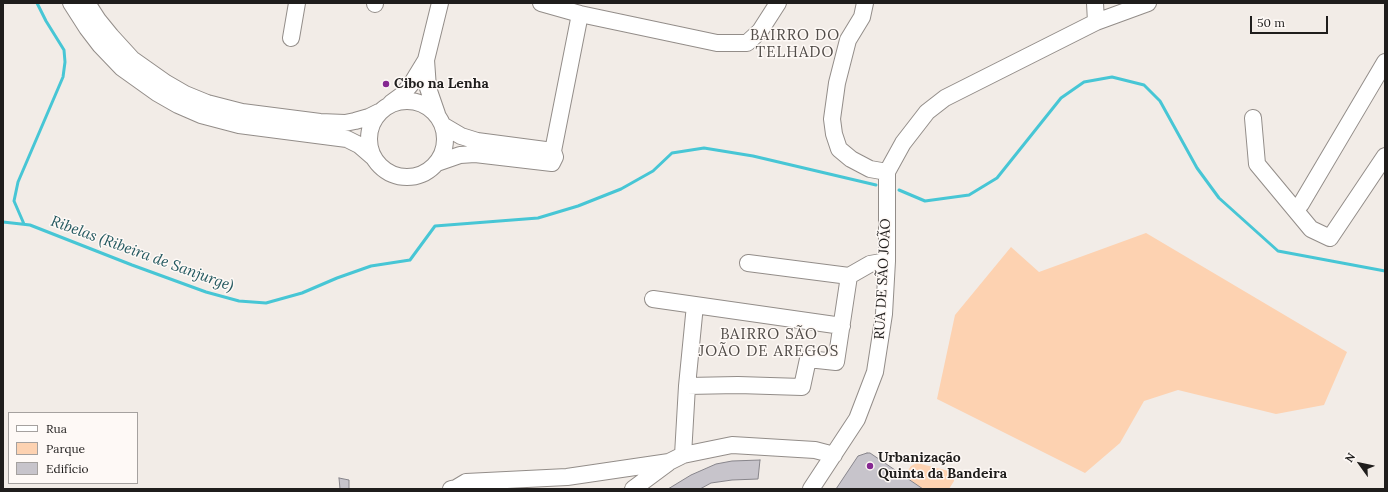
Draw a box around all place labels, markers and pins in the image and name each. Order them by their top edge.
place label: Cibo na Lenha [394,76,489,92]
marker: Cibo na Lenha [381,79,391,89]
place label: Urbanização Quinta da Bandeira [878,450,1007,482]
marker: Urbanização Quinta da Bandeira [865,461,875,471]

